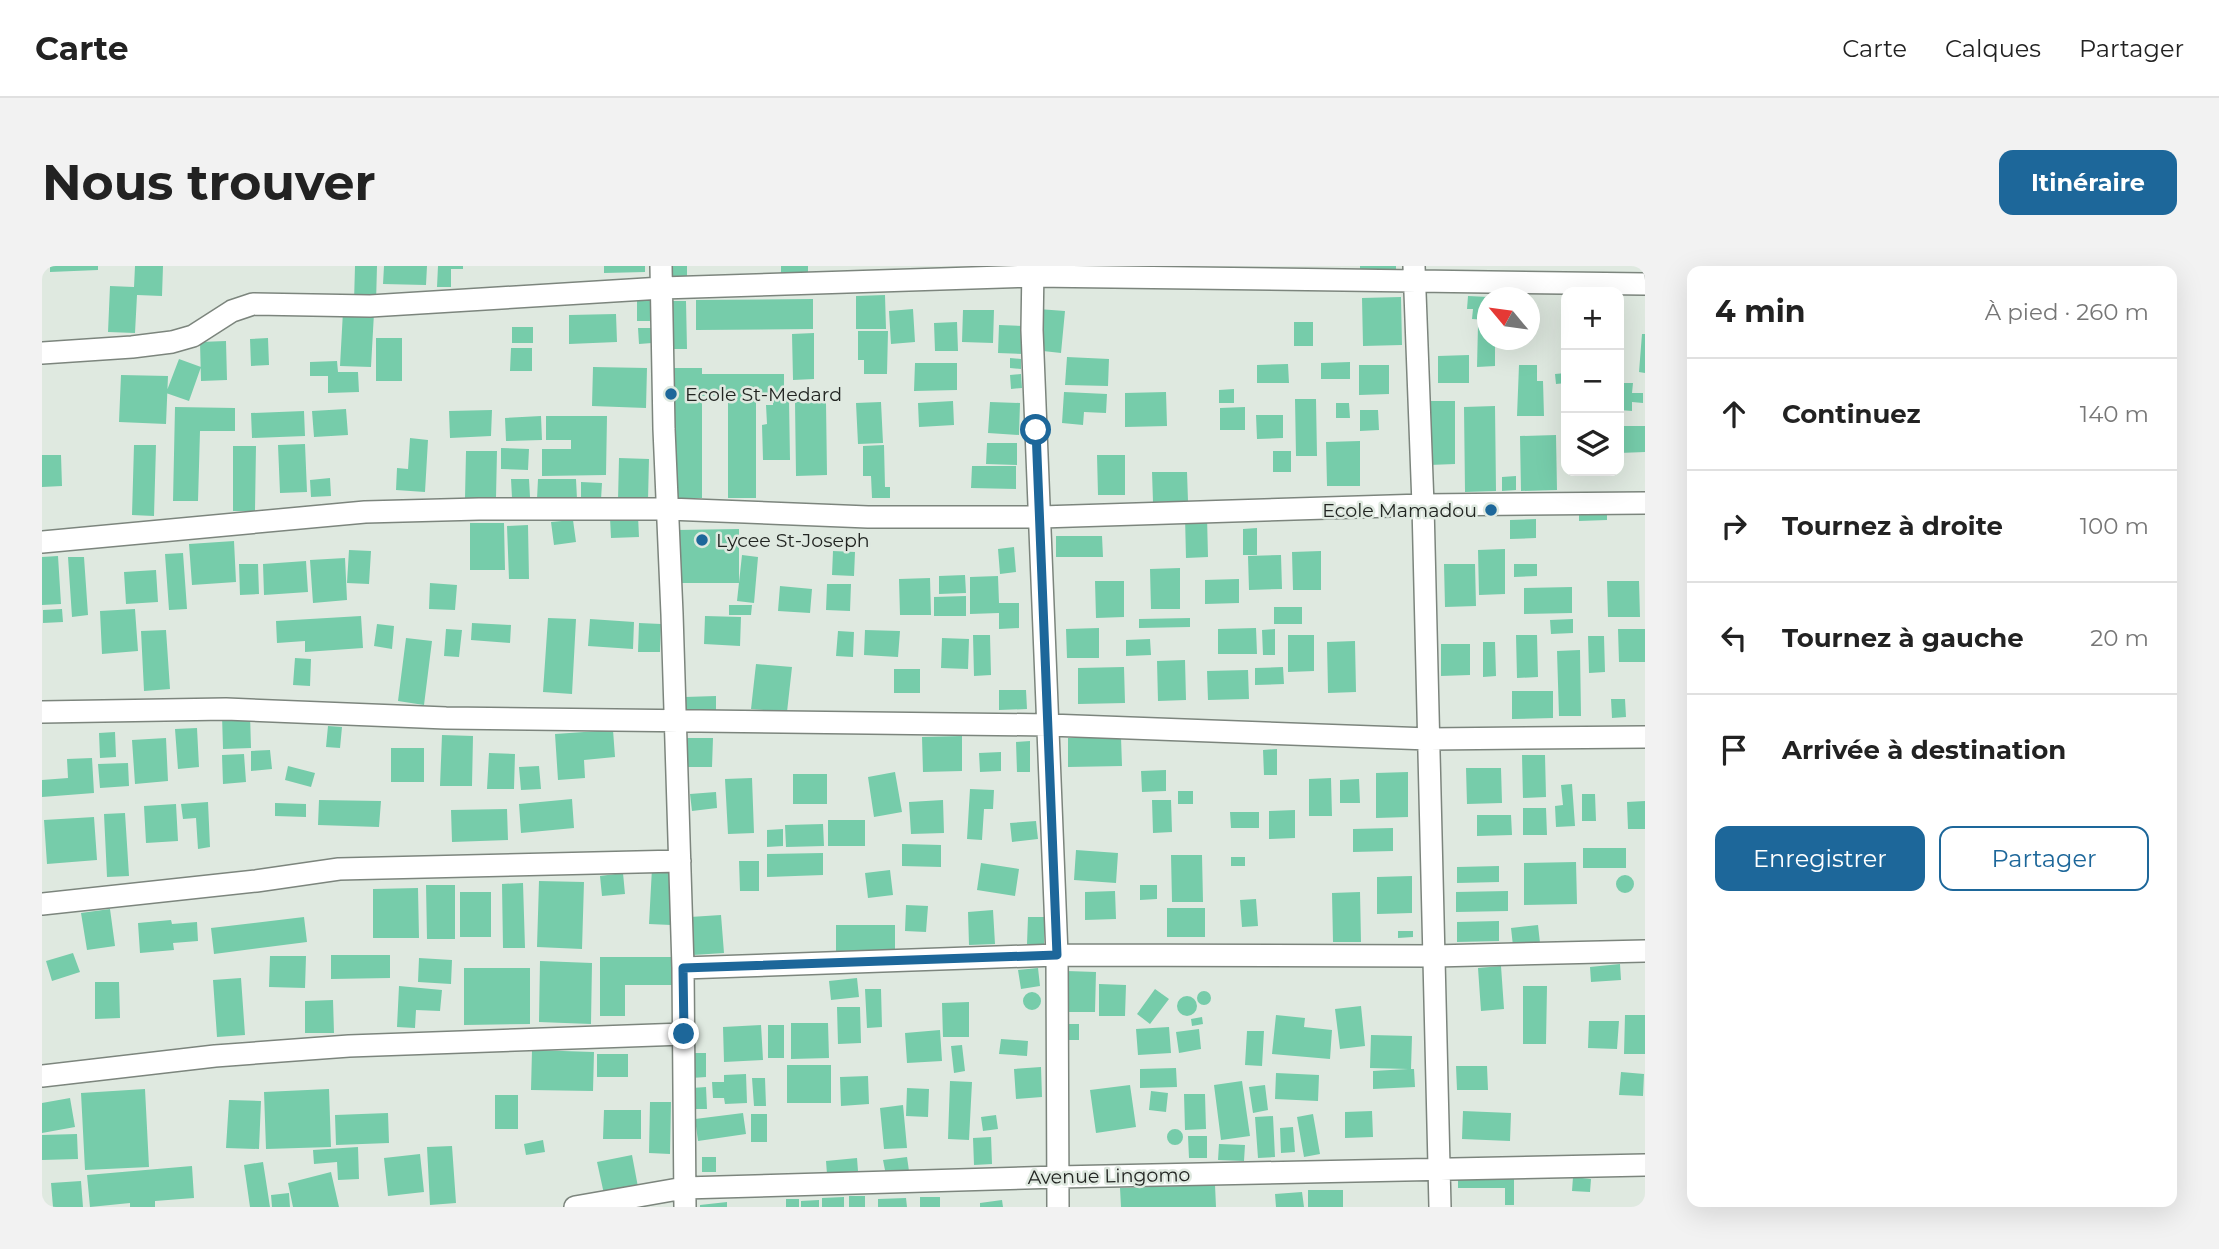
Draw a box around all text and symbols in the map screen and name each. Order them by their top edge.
text: Carte [35,28,128,68]
text: Carte [1842,34,1907,63]
text: Calques [1945,34,2041,63]
text: Partager [2079,34,2184,63]
button: Itinéraire [1999,150,2177,215]
text: Nous trouver [42,153,376,212]
north arrow [1477,287,1540,350]
map controls [1561,287,1624,476]
button: + [1561,287,1624,350]
text: 4 min [1715,293,1805,330]
text: À pied · 260 m [1985,298,2149,326]
button: − [1561,350,1624,413]
place label: Ecole St-Medard [685,383,842,406]
marker: Ecole St-Medard [663,386,679,402]
icon: ahead [1715,395,1753,433]
text: Continuez [1782,398,1921,430]
text: 140 m [2080,400,2149,428]
button: layers [1561,413,1624,476]
route start [1020,414,1051,445]
place label: Ecole Mamadou [1322,499,1477,522]
marker: Ecole Mamadou [1483,502,1499,518]
icon: right [1715,507,1753,545]
text: Tournez à droite [1782,510,2003,542]
text: 100 m [2080,512,2149,540]
place label: Lycee St-Joseph [716,529,870,552]
marker: Lycee St-Joseph [694,532,710,548]
icon: left [1715,619,1753,657]
text: Tournez à gauche [1782,622,2024,654]
text: 20 m [2090,624,2149,652]
icon: arrive [1715,731,1753,769]
text: Arrivée à destination [1782,734,2066,766]
button: Enregistrer [1715,826,1925,891]
button: Partager [1939,826,2149,891]
route end [668,1018,699,1049]
street label: Avenue Lingomo [1027,1163,1191,1189]

